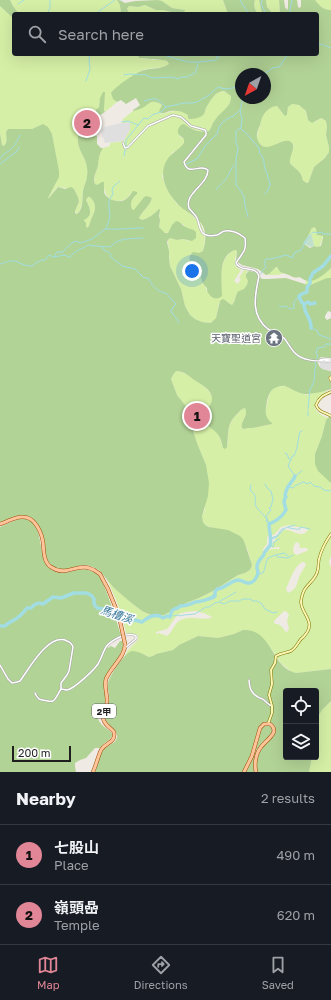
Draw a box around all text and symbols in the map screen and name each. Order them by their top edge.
search box [12,12,319,56]
icon: search [26,23,48,45]
text: Search here [58,25,144,43]
north arrow [235,68,271,104]
pin: 2 [74,108,100,138]
your location [182,261,202,281]
temple icon: 天寶聖道宮 [264,328,284,348]
place label: 天寶聖道宮 [211,332,261,344]
pin: 1 [184,401,210,431]
water label: 馬槽溪 [99,602,137,626]
map controls [283,688,319,760]
button: locate [283,688,319,724]
road number: 2甲 [92,704,116,718]
button: layers [283,724,319,760]
scale bar [12,744,71,763]
text: 200 m [18,746,51,759]
text: Nearby [16,788,76,809]
text: 2 results [261,790,315,806]
text: 七股山 [54,838,99,856]
text: 1 [26,847,32,863]
text: 490 m [276,847,315,863]
text: Place [54,857,89,873]
text: 嶺頭喦 [54,898,99,916]
text: 2 [25,907,33,923]
text: 620 m [277,907,315,923]
text: Temple [54,917,100,933]
tab: Map [37,954,60,991]
tab: Directions [134,954,188,991]
tab: Saved [262,954,294,991]

